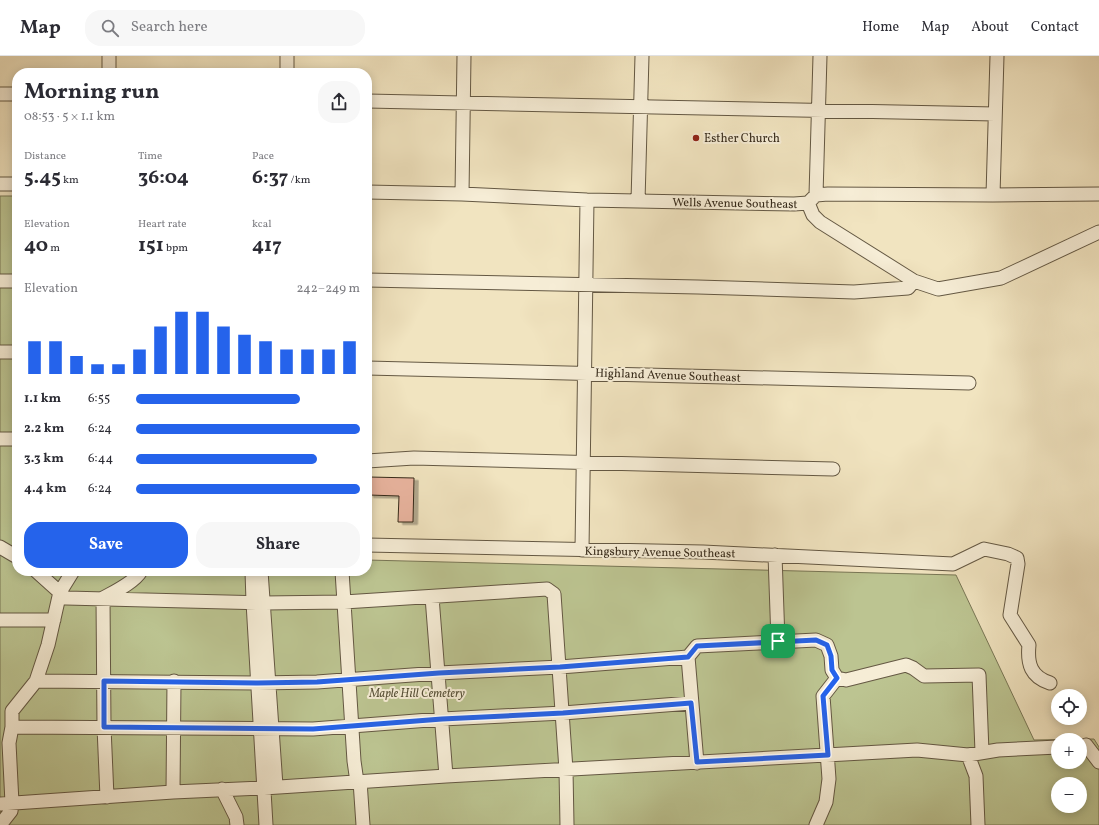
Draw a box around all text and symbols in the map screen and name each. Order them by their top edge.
search box [85,10,365,46]
text: Map [20,15,61,41]
icon: search [99,17,121,39]
text: Search here [131,17,208,38]
text: Home [862,18,899,37]
text: Map [921,18,949,37]
text: About [971,18,1009,37]
text: Contact [1031,18,1079,37]
text: Morning run [24,77,159,108]
button: share [318,81,360,123]
text: 08:53 · 5 × 1.1 km [24,108,115,126]
place label: Esther Church [704,131,780,147]
marker: Esther Church [691,133,701,143]
text: Distance [24,149,66,164]
text: Time [138,149,162,164]
text: Pace [252,149,274,164]
text: 5.45 [24,164,61,192]
text: 36:04 [138,164,189,192]
text: 6:37 [252,164,288,192]
text: km [61,173,79,188]
text: /km [288,173,310,188]
street label: Wells Avenue Southeast [672,195,798,213]
text: Elevation [24,217,70,232]
text: Heart rate [138,217,187,232]
text: kcal [252,217,272,232]
text: 40 [24,232,48,260]
text: 151 [138,232,164,260]
text: 417 [252,232,282,260]
text: m [48,241,60,256]
text: bpm [164,241,188,256]
text: Elevation [24,280,78,298]
text: 242–249 m [296,280,360,298]
street label: Highland Avenue Southeast [595,365,741,387]
text: 1.1 km [24,390,61,408]
text: 6:55 [88,390,110,408]
text: 2.2 km [24,420,64,438]
text: 6:24 [88,420,112,438]
text: 3.3 km [24,450,64,468]
text: 6:44 [88,450,113,468]
text: 4.4 km [24,480,67,498]
text: 6:24 [88,480,112,498]
button: Save [24,522,188,568]
button: Share [196,522,360,568]
street label: Kingsbury Avenue Southeast [584,544,736,562]
pin [761,624,795,658]
icon: arrive [767,630,789,652]
park label: Maple Hill Cemetery [368,686,465,702]
map controls [1051,689,1087,813]
button: locate [1051,689,1087,725]
button: + [1051,733,1087,769]
button: − [1051,777,1087,813]

